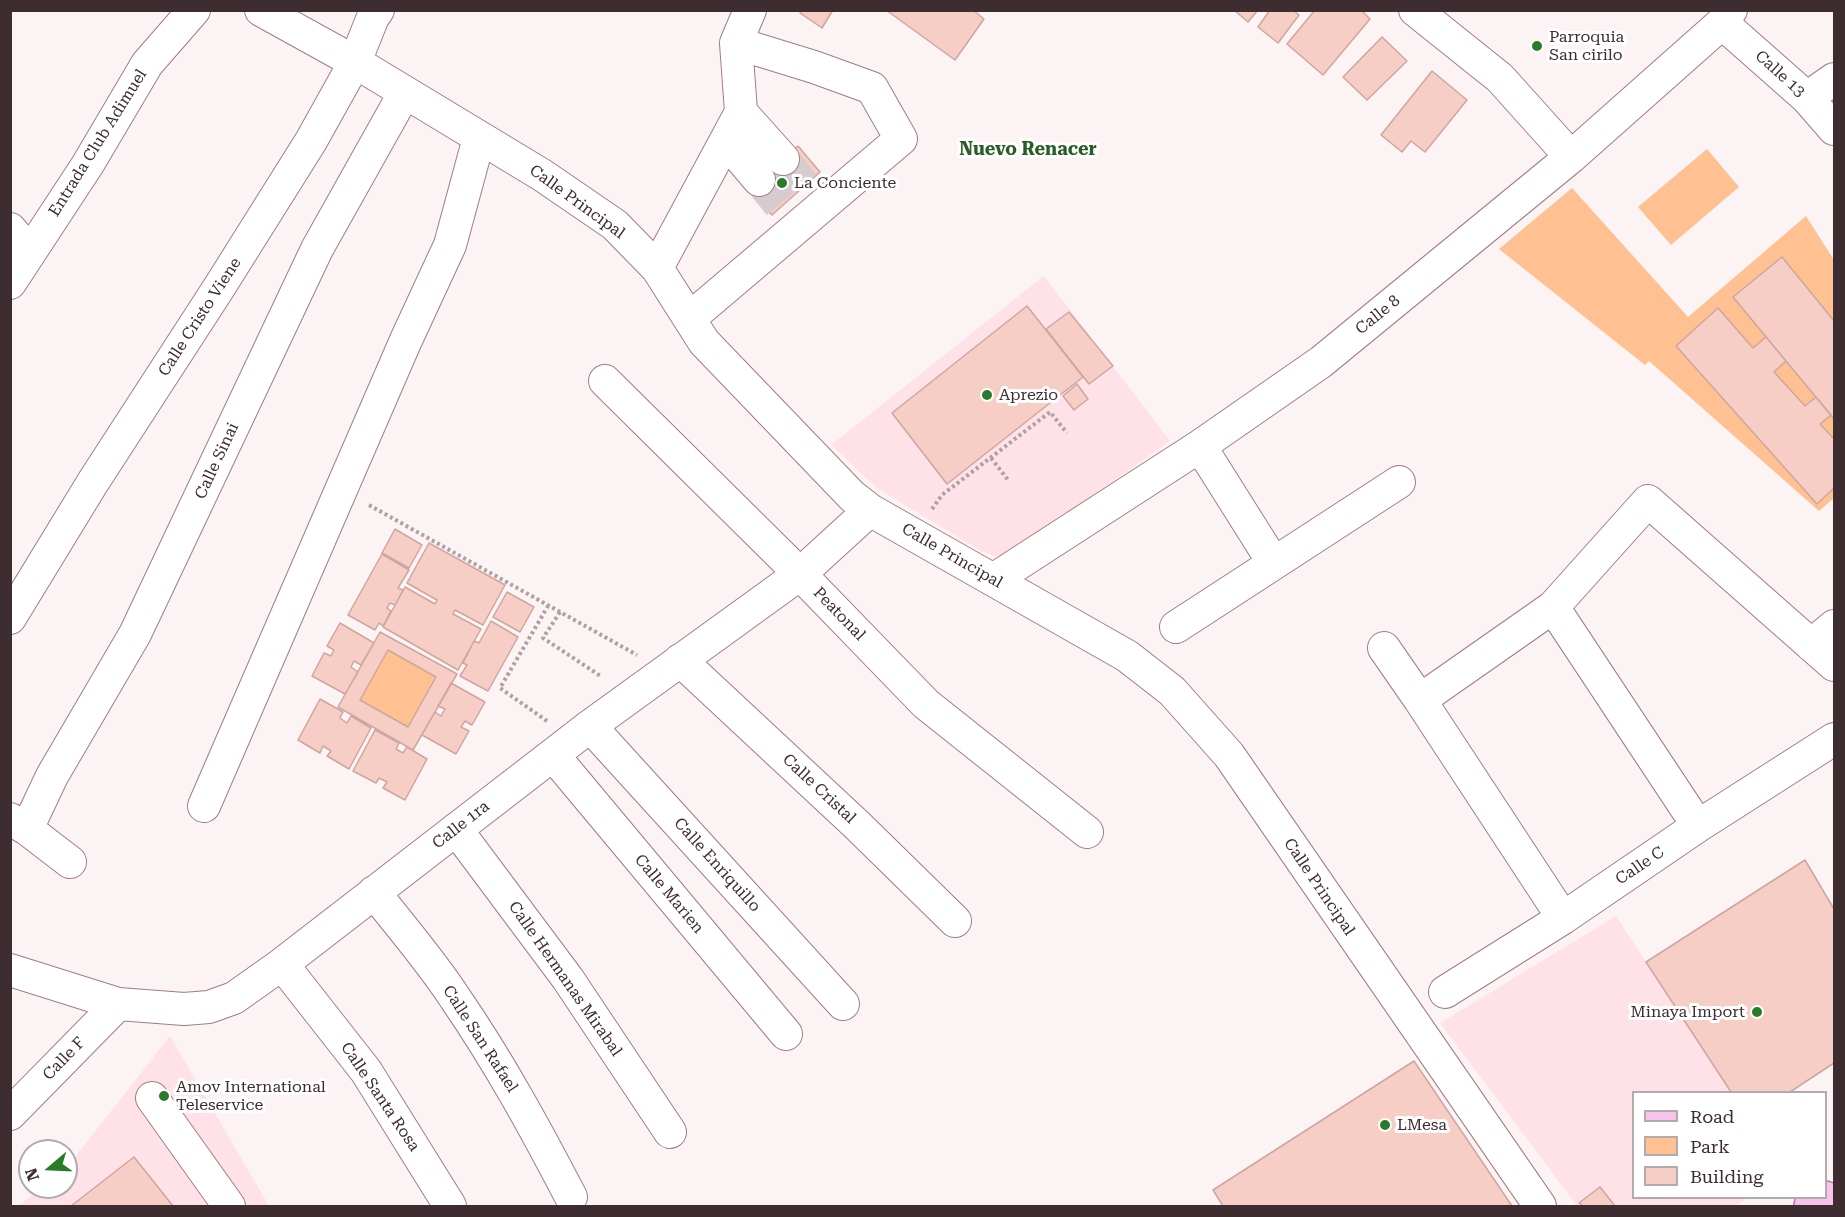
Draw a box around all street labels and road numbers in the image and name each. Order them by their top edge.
street label: Calle 13 [1751,47,1809,101]
street label: Entrada Club Adimuel [45,66,151,220]
street label: Calle Principal [526,161,628,243]
street label: Calle Cristo Viene [154,254,246,380]
street label: Calle 8 [1352,291,1404,339]
street label: Calle Sinai [191,420,243,502]
street label: Calle Principal [898,519,1006,593]
street label: Peatonal [809,583,869,645]
street label: Calle Cristal [778,750,860,828]
street label: Calle 1ra [429,797,493,853]
street label: Calle Enriquillo [670,814,764,916]
street label: Calle Principal [1279,835,1359,939]
street label: Calle C [1612,843,1668,889]
street label: Calle Marien [630,851,708,937]
street label: Calle Hermanas Mirabal [504,898,626,1060]
street label: Calle San Rafael [438,982,522,1096]
street label: Calle F [39,1033,89,1085]
street label: Calle Santa Rosa [336,1039,424,1155]

